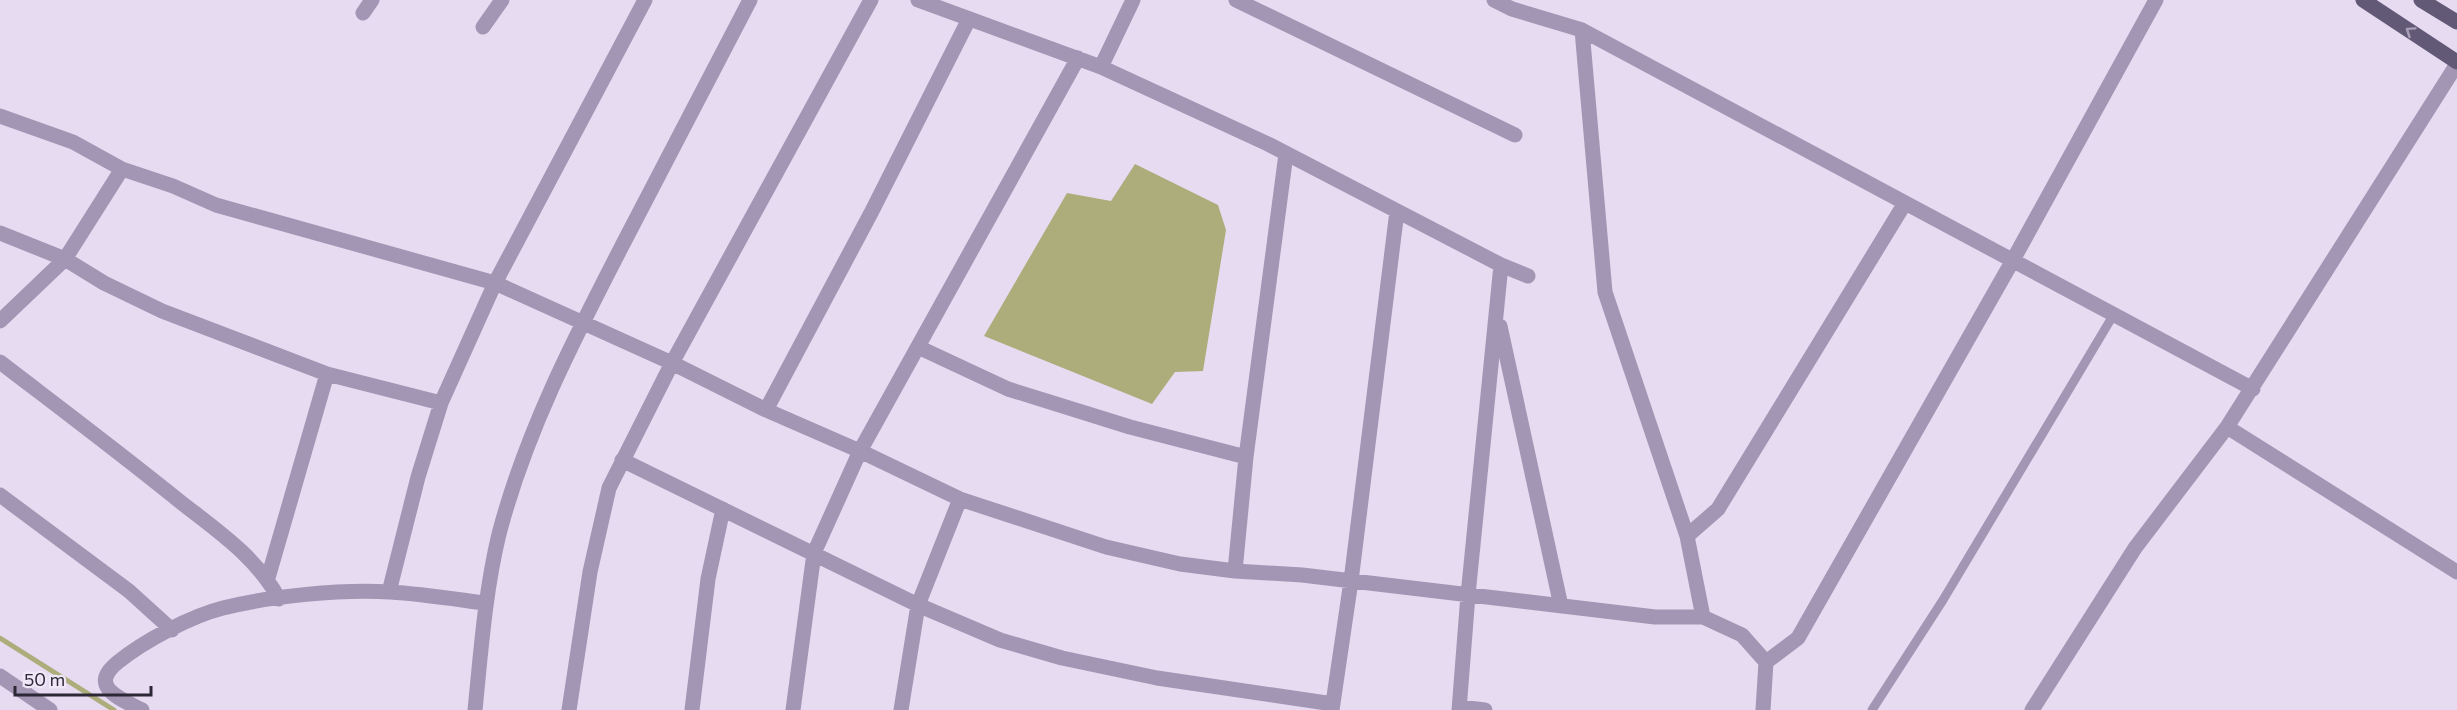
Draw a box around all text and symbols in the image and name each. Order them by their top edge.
one-way arrow [2406,27,2417,38]
scale bar [15,659,152,697]
text: 50 m [24,668,65,690]

